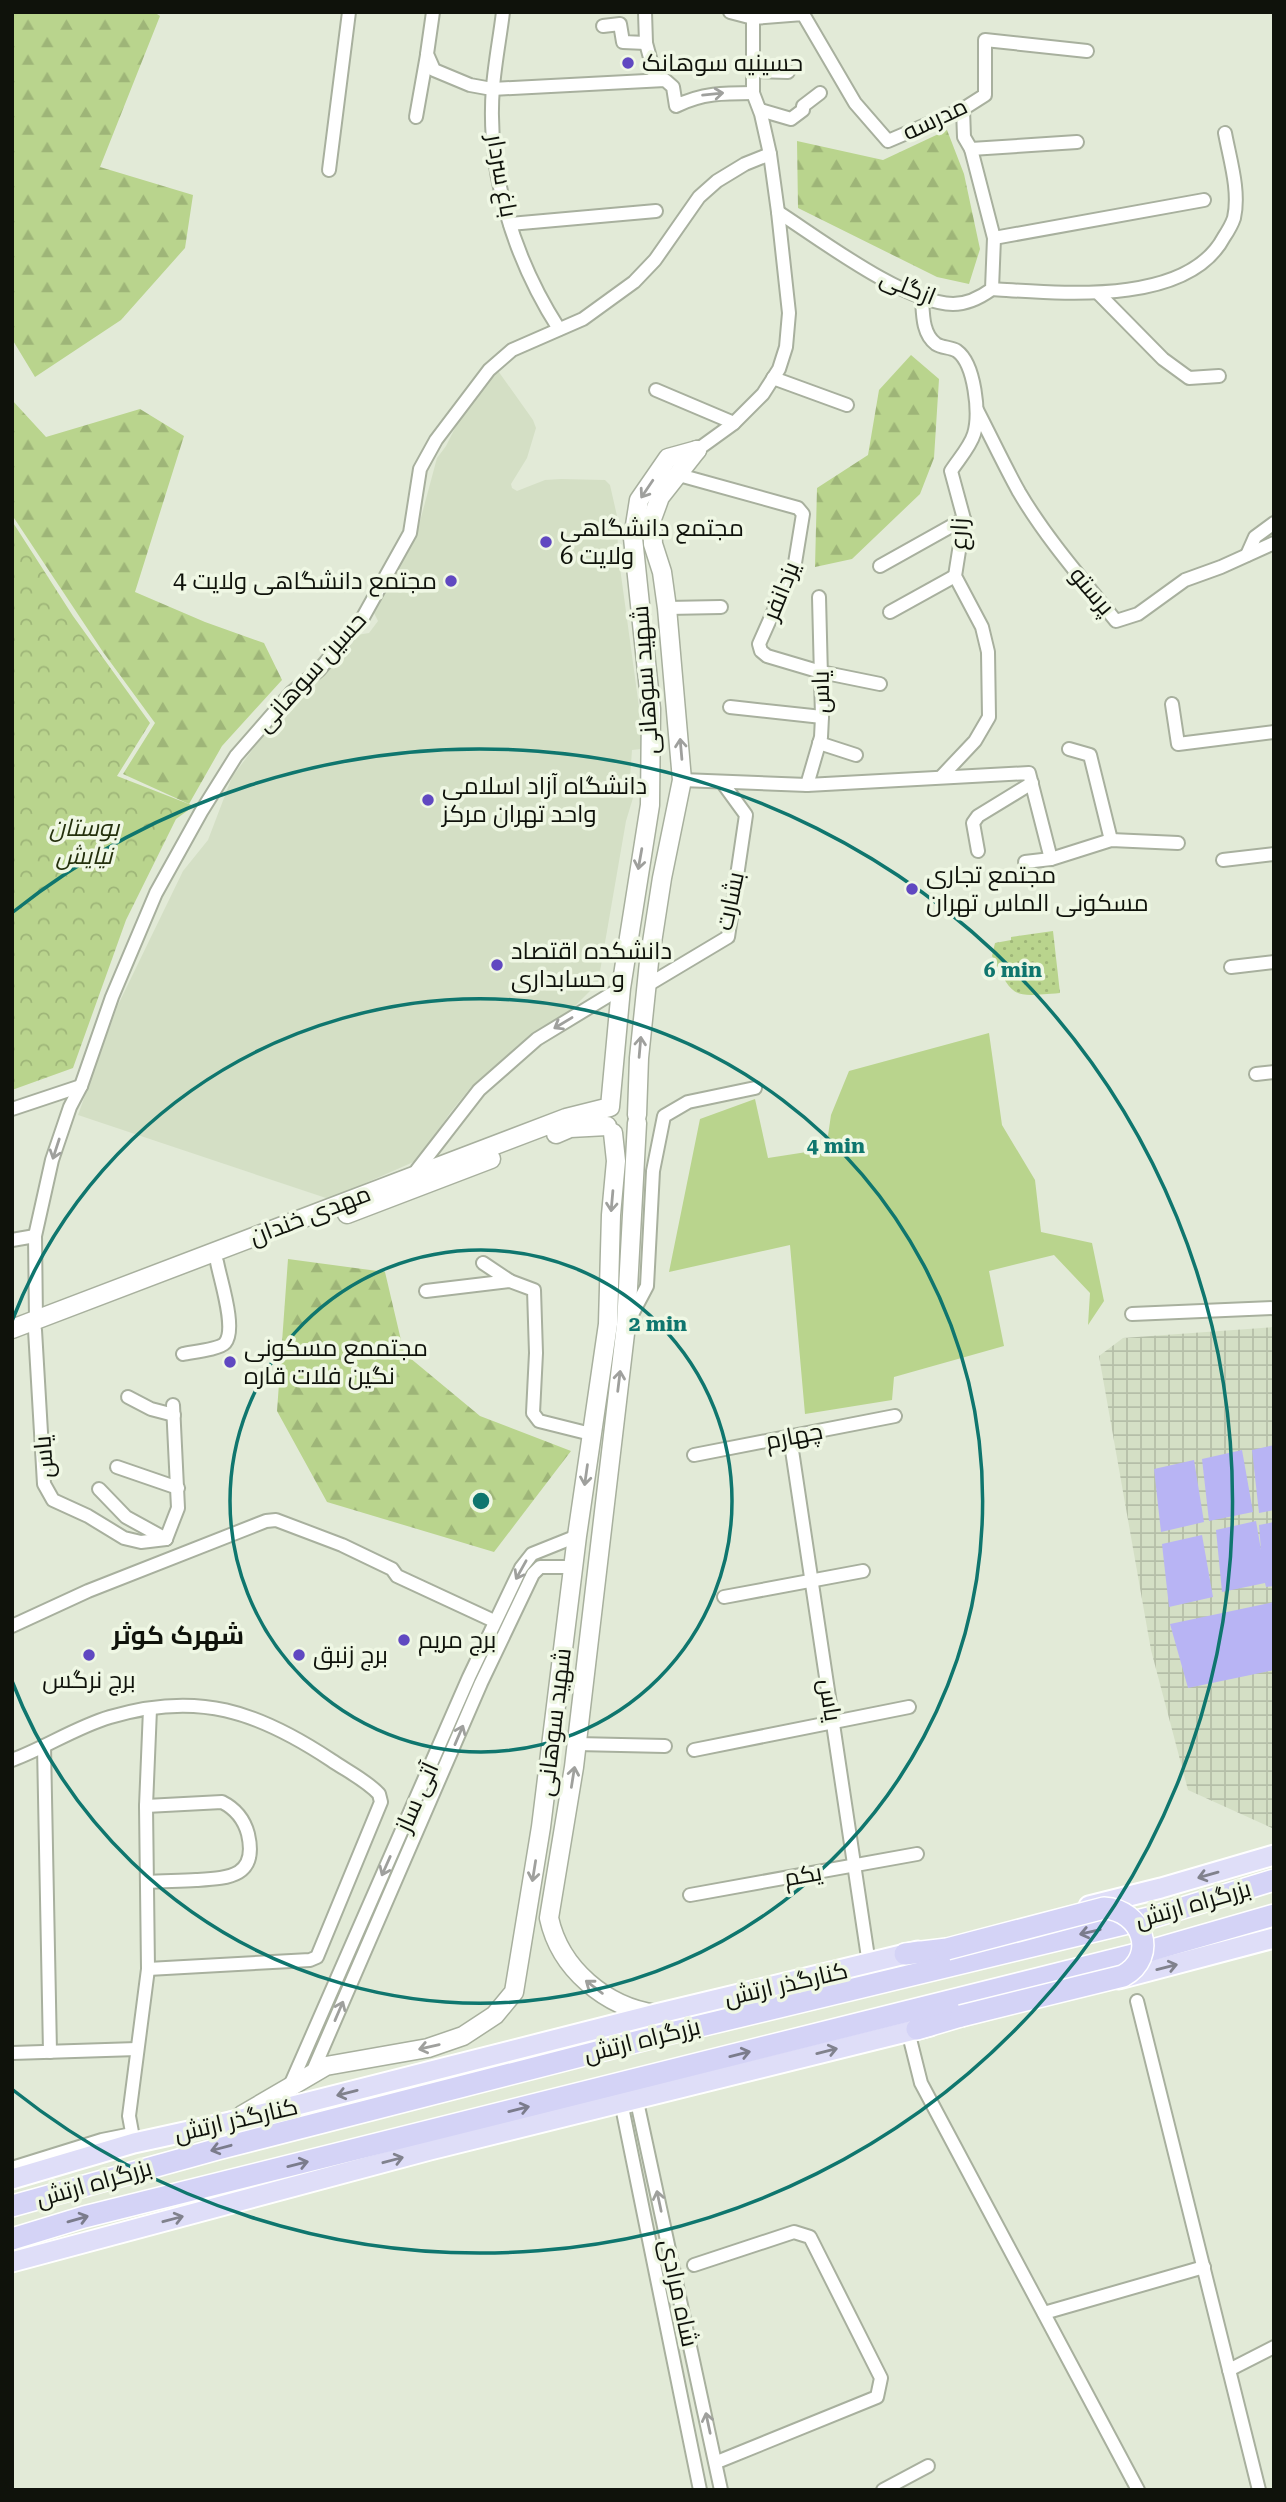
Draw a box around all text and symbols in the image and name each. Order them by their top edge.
place label: حسینیه سوهانک [642,49,803,77]
marker: حسینیه سوهانک [620,55,636,71]
one-way arrow [701,87,724,100]
street label: مدرسه [898,92,972,146]
street label: باغ سردار [479,130,523,220]
street label: ازگلی [876,263,940,311]
one-way arrow [639,479,654,498]
place label: مجتمع دانشگاهی ولایت 6 [560,514,744,570]
street label: زارع [944,517,976,551]
marker: مجتمع دانشگاهی ولایت 6 [538,534,554,550]
street label: یزدانفر [756,557,806,626]
street label: پرستو [1062,561,1121,623]
place label: مجتمع دانشگاهی ولایت 4 [173,567,437,597]
marker: مجتمع دانشگاهی ولایت 4 [443,573,459,589]
street label: شهید سوهانی [626,605,664,755]
street label: حسین سوهانی [250,606,372,738]
street label: یاس [807,670,835,714]
one-way arrow [674,739,687,761]
place label: دانشگاه آزاد اسلامی واحد تهران مرکز [440,772,647,828]
marker: دانشگاه آزاد اسلامی واحد تهران مرکز [420,792,436,808]
park label: بوستان نیایش [49,814,121,870]
one-way arrow [633,847,647,870]
place label: مجتمع تجاری مسکونی الماس تهران [926,861,1149,917]
street label: بشارت [710,869,750,933]
marker: مجتمع تجاری مسکونی الماس تهران [904,881,920,897]
place label: دانشکده اقتصاد و حسابداری [511,937,672,993]
marker: دانشکده اقتصاد و حسابداری [489,957,505,973]
text: 6 min [984,958,1042,982]
one-way arrow [553,1016,573,1030]
one-way arrow [634,1036,647,1059]
text: 4 min [807,1134,865,1158]
one-way arrow [49,1137,61,1159]
street label: مهدی خندان [246,1179,374,1251]
one-way arrow [605,1189,618,1212]
text: 2 min [629,1312,687,1336]
place label: مجتممع مسکونی نگین فلات قاره [244,1334,428,1390]
marker: مجتممع مسکونی نگین فلات قاره [222,1354,238,1370]
one-way arrow [612,1370,625,1393]
street label: چهارم [763,1417,825,1457]
street label: یاس [28,1434,60,1479]
one-way arrow [579,1464,592,1486]
centre of rings [469,1489,493,1513]
one-way arrow [514,1559,527,1580]
district label: شهرک کوثر [111,1620,244,1651]
place label: برج مریم [418,1626,496,1656]
marker: برج مریم [396,1632,412,1648]
place label: برج زنبق [313,1641,388,1671]
street label: شهید سوهانی [531,1646,577,1798]
marker: برج نرگس [81,1647,97,1663]
marker: برج زنبق [291,1647,307,1663]
place label: برج نرگس [42,1666,136,1696]
street label: یاس [813,1677,847,1724]
one-way arrow [453,1725,466,1746]
street label: آتی ساز [388,1757,445,1838]
one-way arrow [567,1766,580,1789]
one-way arrow [379,1855,392,1876]
street label: یکم [782,1858,825,1894]
one-way arrow [527,1859,540,1882]
one-way arrow [1198,1869,1220,1882]
street label: بزرگراه ارتش [1132,1874,1254,1934]
one-way arrow [1079,1926,1102,1939]
street label: کنارگذر ارتش [721,1956,851,2012]
one-way arrow [1155,1960,1178,1973]
one-way arrow [586,1979,604,1994]
one-way arrow [333,2001,346,2022]
street label: بزرگراه ارتش [581,2012,703,2068]
one-way arrow [418,2041,441,2055]
one-way arrow [815,2044,838,2057]
one-way arrow [728,2047,751,2060]
one-way arrow [336,2087,358,2100]
street label: کنارگذر ارتش [171,2092,301,2148]
one-way arrow [507,2102,530,2115]
one-way arrow [210,2142,233,2155]
street label: بزرگراه ارتش [33,2153,155,2213]
one-way arrow [381,2153,403,2166]
one-way arrow [286,2157,309,2170]
one-way arrow [652,2190,665,2213]
one-way arrow [66,2212,88,2225]
one-way arrow [161,2212,184,2225]
street label: شاه مرادی [654,2237,704,2349]
one-way arrow [701,2412,714,2435]

